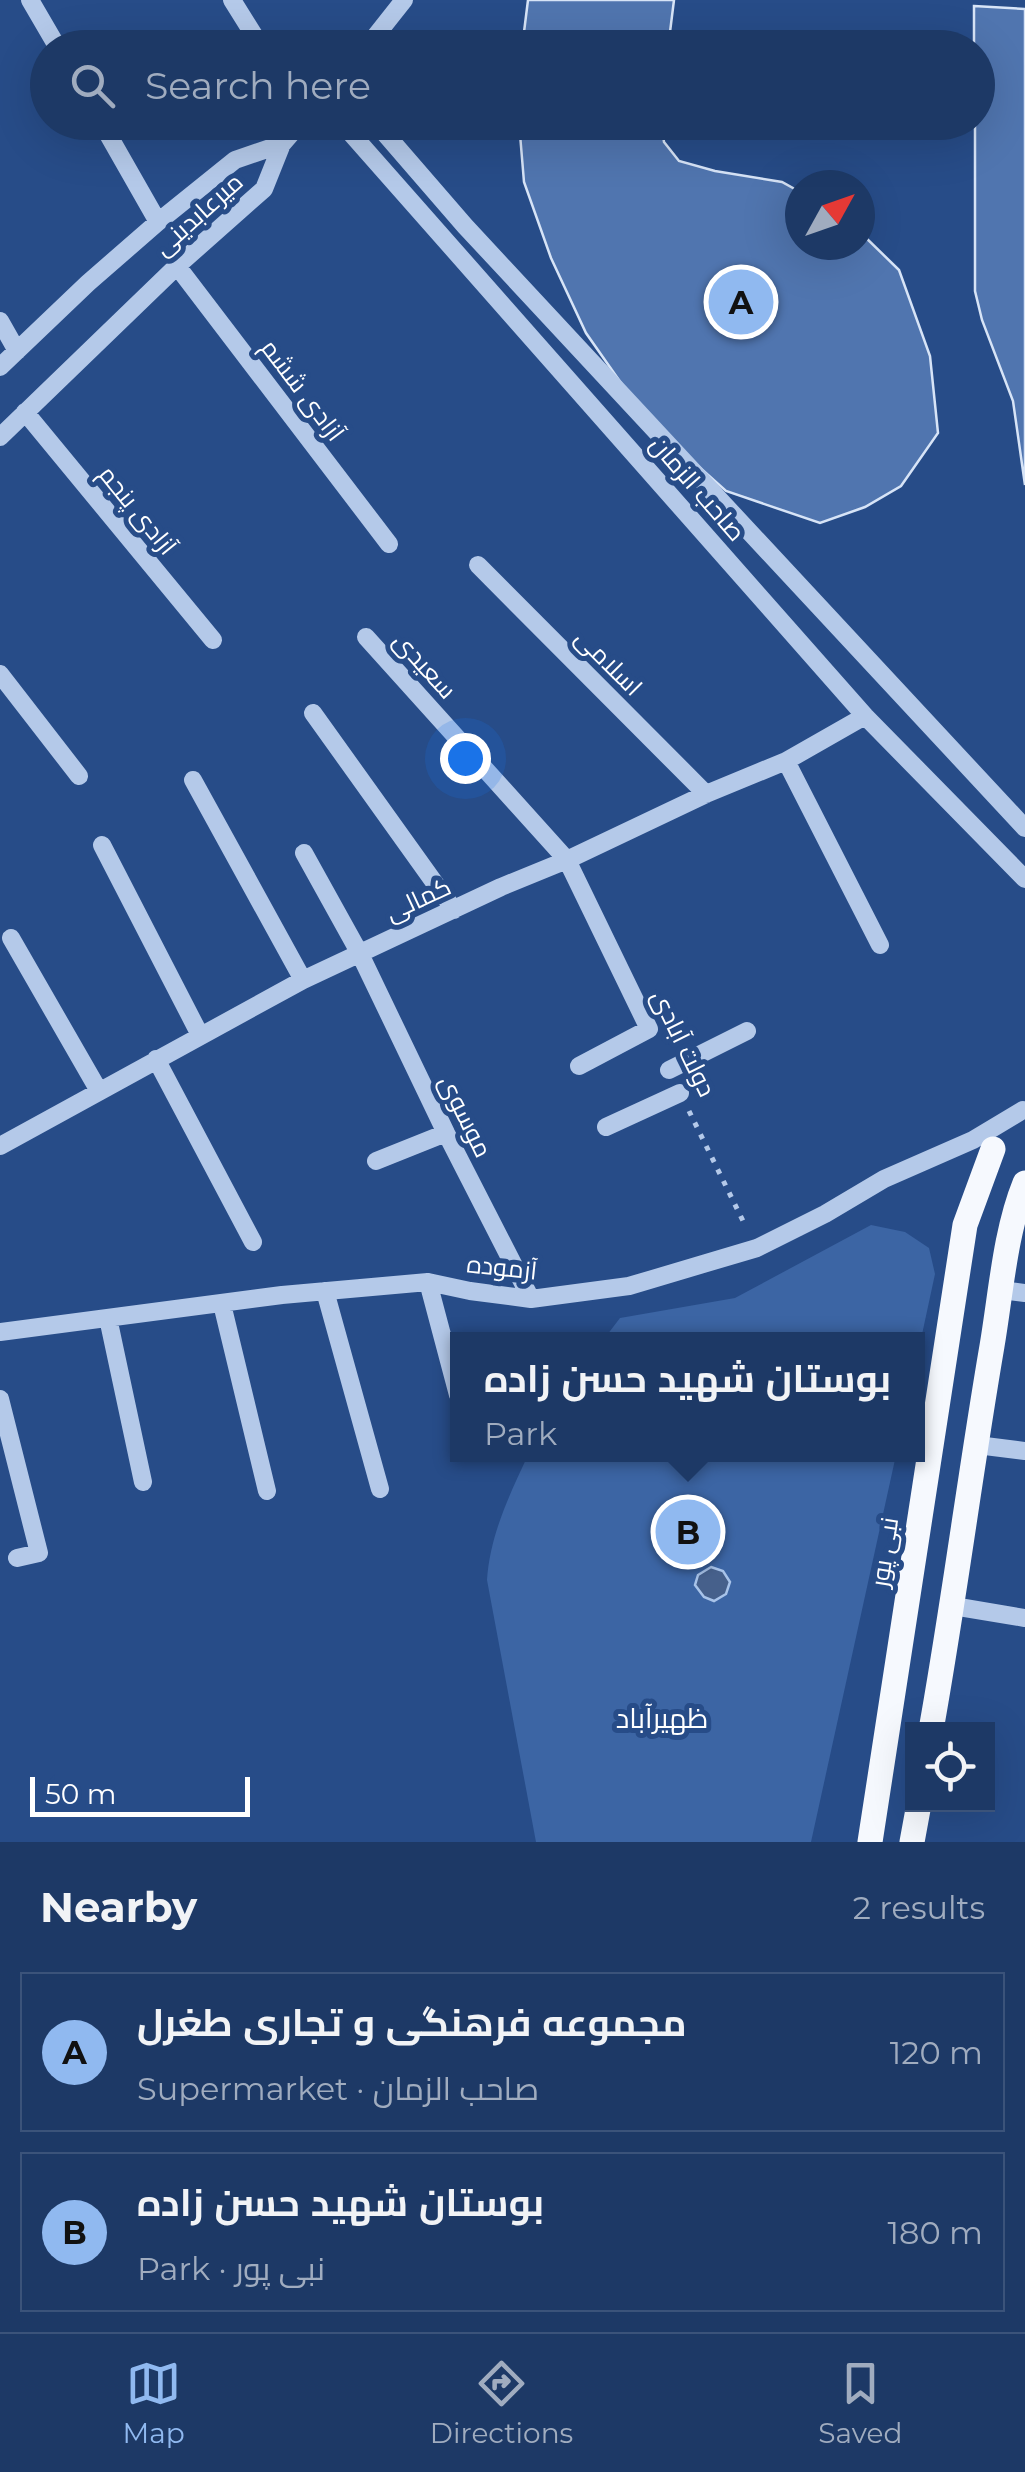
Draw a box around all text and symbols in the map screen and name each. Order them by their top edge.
search box [30,30,995,140]
icon: search [65,58,120,113]
text: Search here [145,62,371,109]
street label: میرعابدینی [147,166,249,262]
north arrow [785,170,875,260]
pin: A [708,264,774,340]
street label: آزادی ششم [253,333,351,449]
street label: صاحب الزمان [644,429,752,547]
street label: آزادی پنجم [90,459,183,563]
street label: اسلامی [569,622,649,702]
street label: سعیدی [387,625,463,705]
your location [440,733,491,784]
street label: کمالی [380,871,456,927]
street label: دولت آبادی [645,985,723,1101]
street label: موسوی [433,1070,499,1162]
street label: آزموده [465,1248,539,1286]
popup [450,1332,925,1462]
text: بوستان شهید حسن زاده [484,1355,891,1402]
text: Park [484,1414,557,1453]
pin: B [656,1494,720,1570]
street label: نبی پور [863,1515,906,1591]
district label: ظهیرآباد [616,1701,708,1735]
map controls [905,1722,995,1812]
button: locate [905,1722,995,1812]
scale bar [30,1772,250,1816]
text: 50 m [45,1777,116,1811]
text: Nearby [40,1881,197,1933]
text: 2 results [853,1888,985,1927]
text: مجموعه فرهنگی و تجاری طغرل [137,1999,687,2046]
text: A [62,2033,87,2072]
text: 120 m [890,2033,983,2072]
text: Supermarket · صاحب الزمان [137,2069,539,2108]
text: بوستان شهید حسن زاده [137,2179,544,2226]
text: B [62,2213,87,2252]
text: 180 m [888,2213,983,2252]
text: Park · نبی پور [137,2249,325,2288]
tab: Map [123,2356,185,2450]
tab: Directions [430,2356,573,2450]
tab: Saved [818,2356,902,2450]

